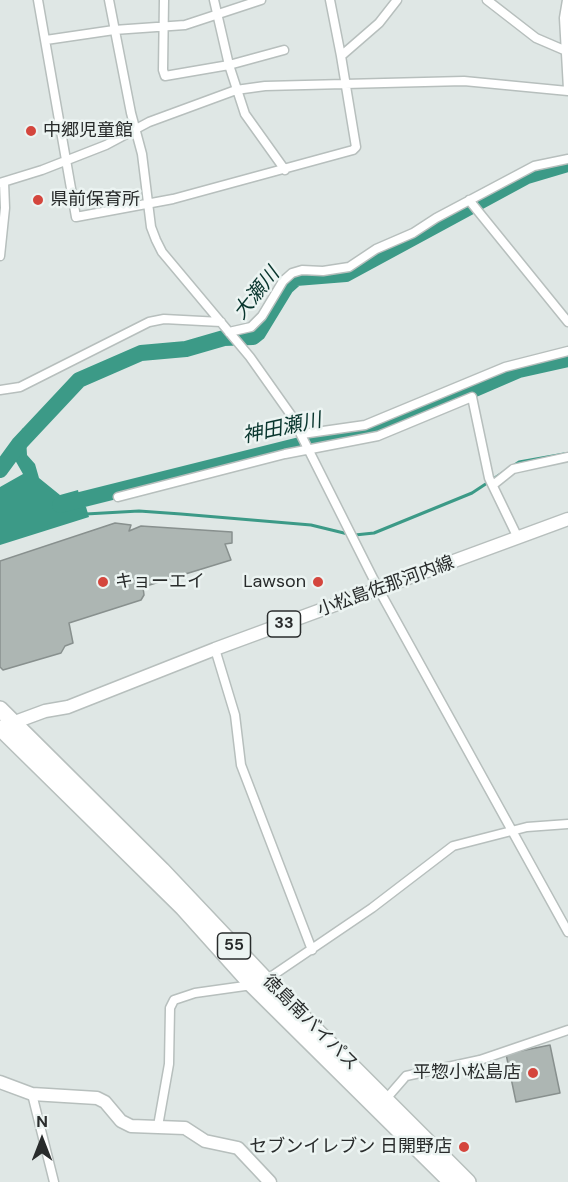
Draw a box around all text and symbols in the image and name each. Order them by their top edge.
place label: 中郷児童館 [43,120,133,142]
marker: 中郷児童館 [24,124,38,138]
place label: 県前保育所 [50,189,140,211]
marker: 県前保育所 [31,193,45,207]
water label: 大瀬川 [229,263,285,325]
water label: 神田瀬川 [240,409,324,449]
street label: 小松島佐那河内線 [315,552,457,622]
place label: キョーエイ [115,571,205,593]
place label: Lawson [243,571,306,593]
marker: キョーエイ [96,575,110,589]
marker: Lawson [311,575,325,589]
road number: 33 [268,611,300,637]
road number: 55 [218,933,250,959]
street label: 徳島南バイパス [258,971,362,1075]
place label: 平惣小松島店 [413,1062,521,1084]
marker: 平惣小松島店 [526,1066,540,1080]
north arrow [12,1110,72,1170]
text: N [36,1111,48,1132]
place label: セブンイレブン 日開野店 [249,1136,452,1158]
marker: セブンイレブン 日開野店 [457,1140,471,1154]

